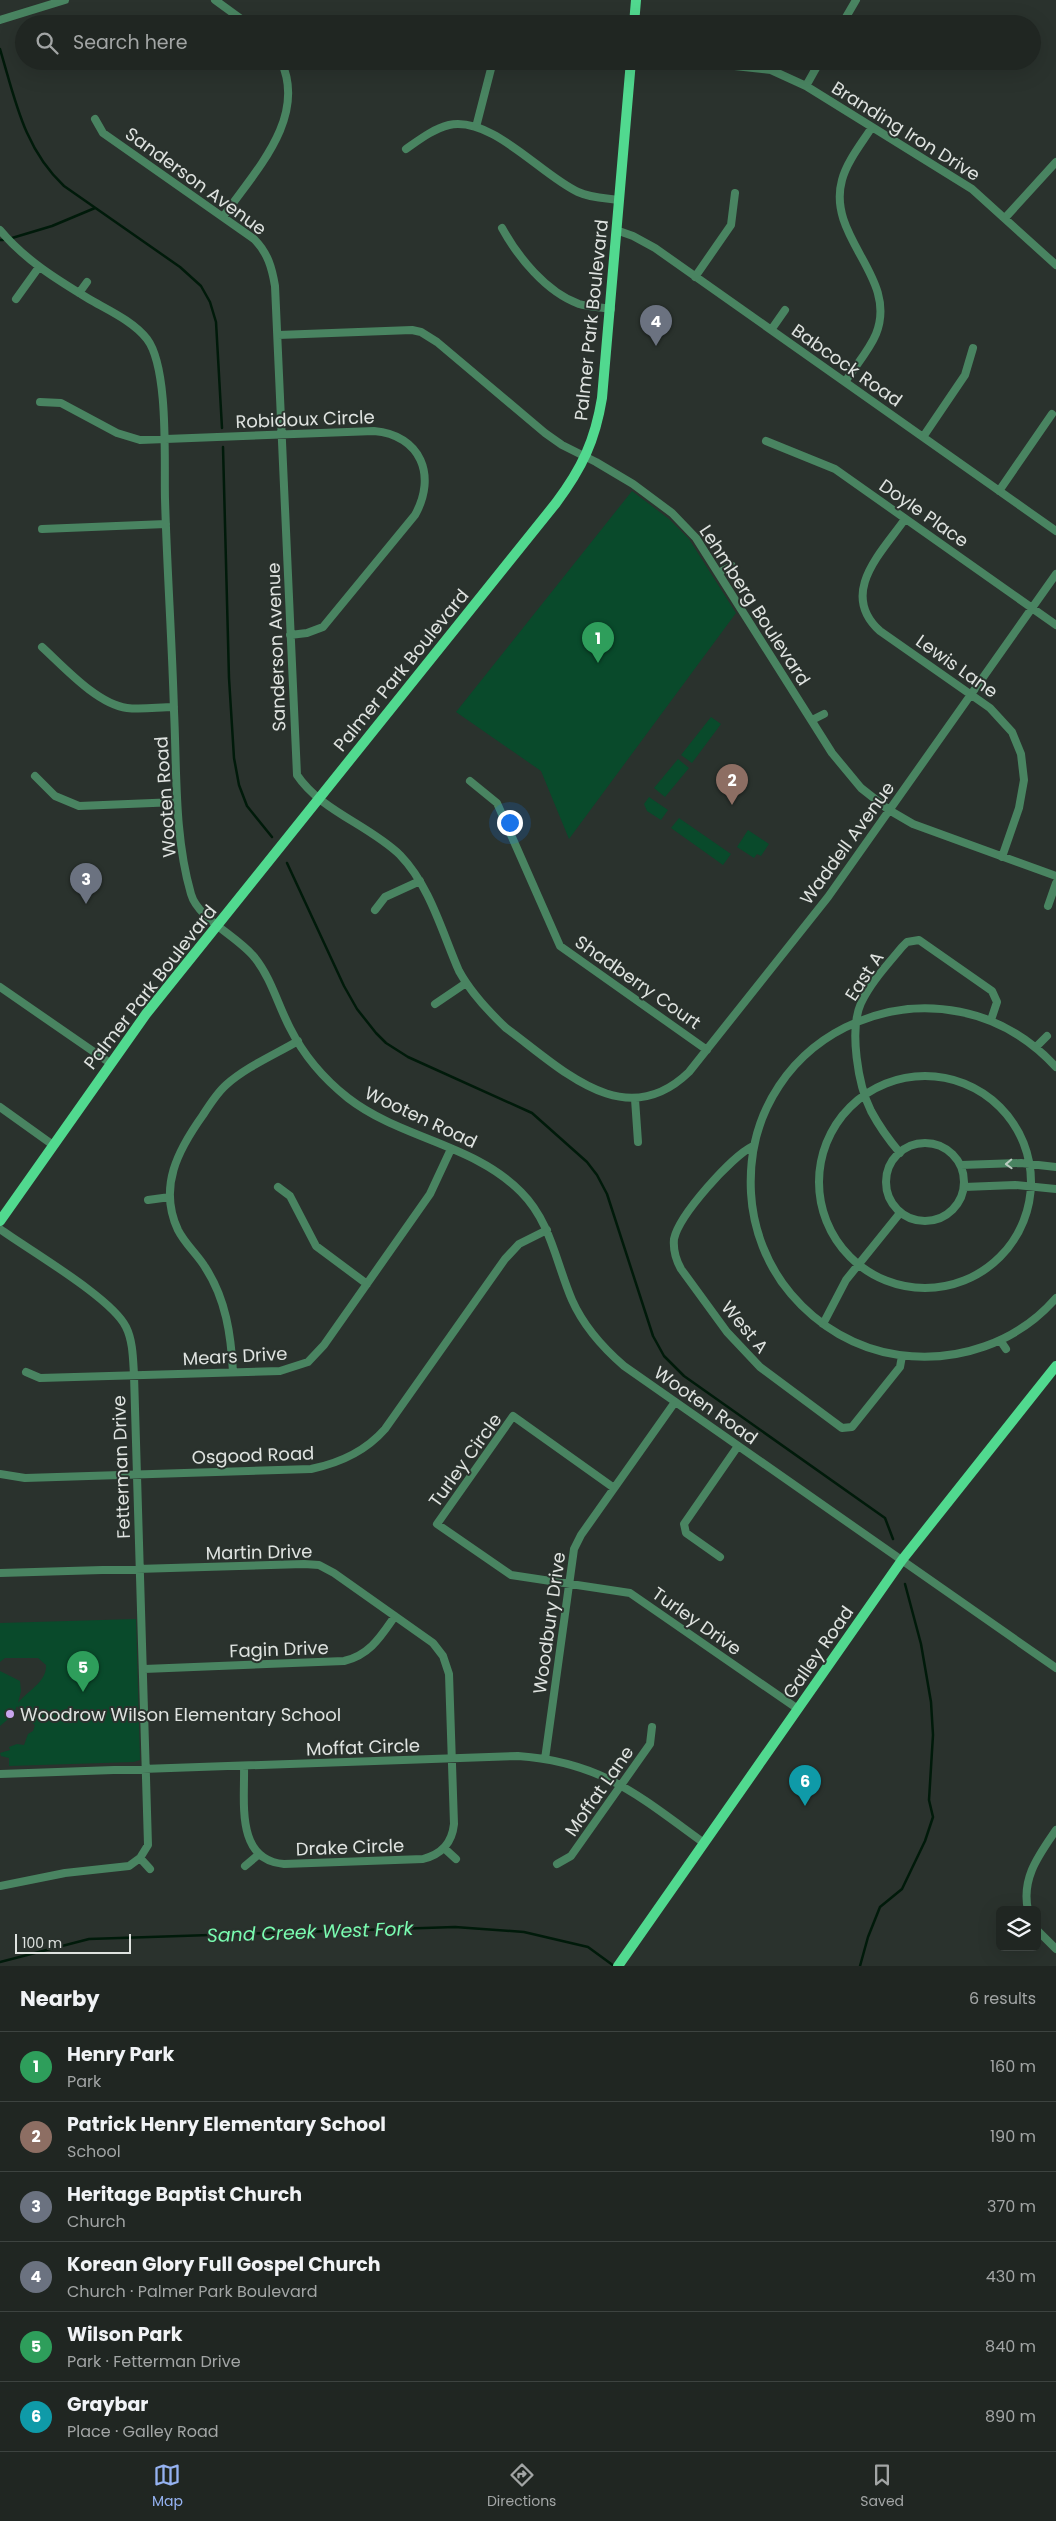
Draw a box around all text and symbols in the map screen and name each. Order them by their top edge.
search box [15,15,1041,70]
icon: search [33,29,61,57]
text: Search here [73,29,187,56]
street label: Branding Iron Drive [827,75,985,187]
street label: Sanderson Avenue [120,121,272,241]
street label: Palmer Park Boulevard [568,218,614,422]
pin: 4 [640,305,672,346]
street label: Babcock Road [787,318,907,412]
street label: Robidoux Circle [235,404,375,434]
street label: Doyle Place [874,473,974,553]
street label: Lehmberg Boulevard [694,520,816,690]
street label: Sanderson Avenue [261,562,291,732]
street label: Palmer Park Boulevard [328,583,474,757]
pin: 1 [582,622,614,663]
street label: Lewis Lane [911,629,1003,703]
street label: Wooten Road [148,736,182,858]
pin: 2 [716,764,748,805]
street label: Waddell Avenue [794,776,900,910]
your location [497,810,523,836]
pin: 3 [70,863,102,904]
street label: Palmer Park Boulevard [78,900,222,1074]
street label: Shadberry Court [570,929,706,1035]
street label: East A [839,946,889,1006]
street label: Wooten Road [361,1080,481,1154]
one-way arrow [1004,1158,1012,1169]
street label: West A [716,1295,774,1359]
street label: Mears Drive [182,1341,288,1371]
street label: Wooten Road [649,1360,763,1450]
street label: Fetterman Drive [106,1395,136,1539]
street label: Turley Circle [423,1408,507,1512]
street label: Osgood Road [191,1440,315,1470]
street label: Martin Drive [205,1539,313,1565]
street label: Woodbury Drive [527,1550,571,1696]
street label: Turley Drive [647,1581,747,1661]
street label: Galley Road [777,1601,859,1703]
street label: Fagin Drive [229,1635,329,1663]
pin: 5 [67,1651,99,1692]
place label: Woodrow Wilson Elementary School [20,1702,341,1727]
marker: Woodrow Wilson Elementary School [4,1708,16,1720]
street label: Moffat Circle [306,1733,420,1761]
street label: Moffat Lane [559,1741,639,1841]
pin: 6 [789,1765,821,1806]
street label: Drake Circle [295,1833,405,1861]
map controls [996,1906,1041,1951]
button: layers [996,1906,1041,1951]
water label: Sand Creek West Fork [206,1915,415,1949]
scale bar [15,1931,131,1954]
text: 100 m [22,1933,62,1953]
text: Nearby [20,1984,100,2013]
text: 6 results [969,1987,1036,2010]
text: Henry Park [67,2041,174,2068]
text: 1 [33,2055,39,2078]
text: 160 m [990,2055,1036,2078]
text: Park [67,2070,101,2093]
text: Patrick Henry Elementary School [67,2111,386,2138]
text: 2 [31,2125,41,2148]
text: 190 m [990,2125,1036,2148]
text: School [67,2140,121,2163]
text: Heritage Baptist Church [67,2181,302,2208]
text: 3 [31,2195,41,2218]
text: 370 m [987,2195,1036,2218]
text: Church [67,2210,126,2233]
text: Korean Glory Full Gospel Church [67,2251,381,2278]
text: 4 [31,2265,41,2288]
text: 430 m [986,2265,1036,2288]
text: Church · Palmer Park Boulevard [67,2280,318,2303]
text: Wilson Park [67,2321,182,2348]
text: 5 [31,2335,41,2358]
text: 840 m [985,2335,1036,2358]
text: Park · Fetterman Drive [67,2350,241,2373]
text: Graybar [67,2391,148,2418]
text: 6 [31,2405,41,2428]
text: 890 m [985,2405,1036,2428]
text: Place · Galley Road [67,2420,219,2443]
tab: Map [152,2461,183,2512]
tab: Directions [487,2461,556,2512]
tab: Saved [860,2461,904,2512]

